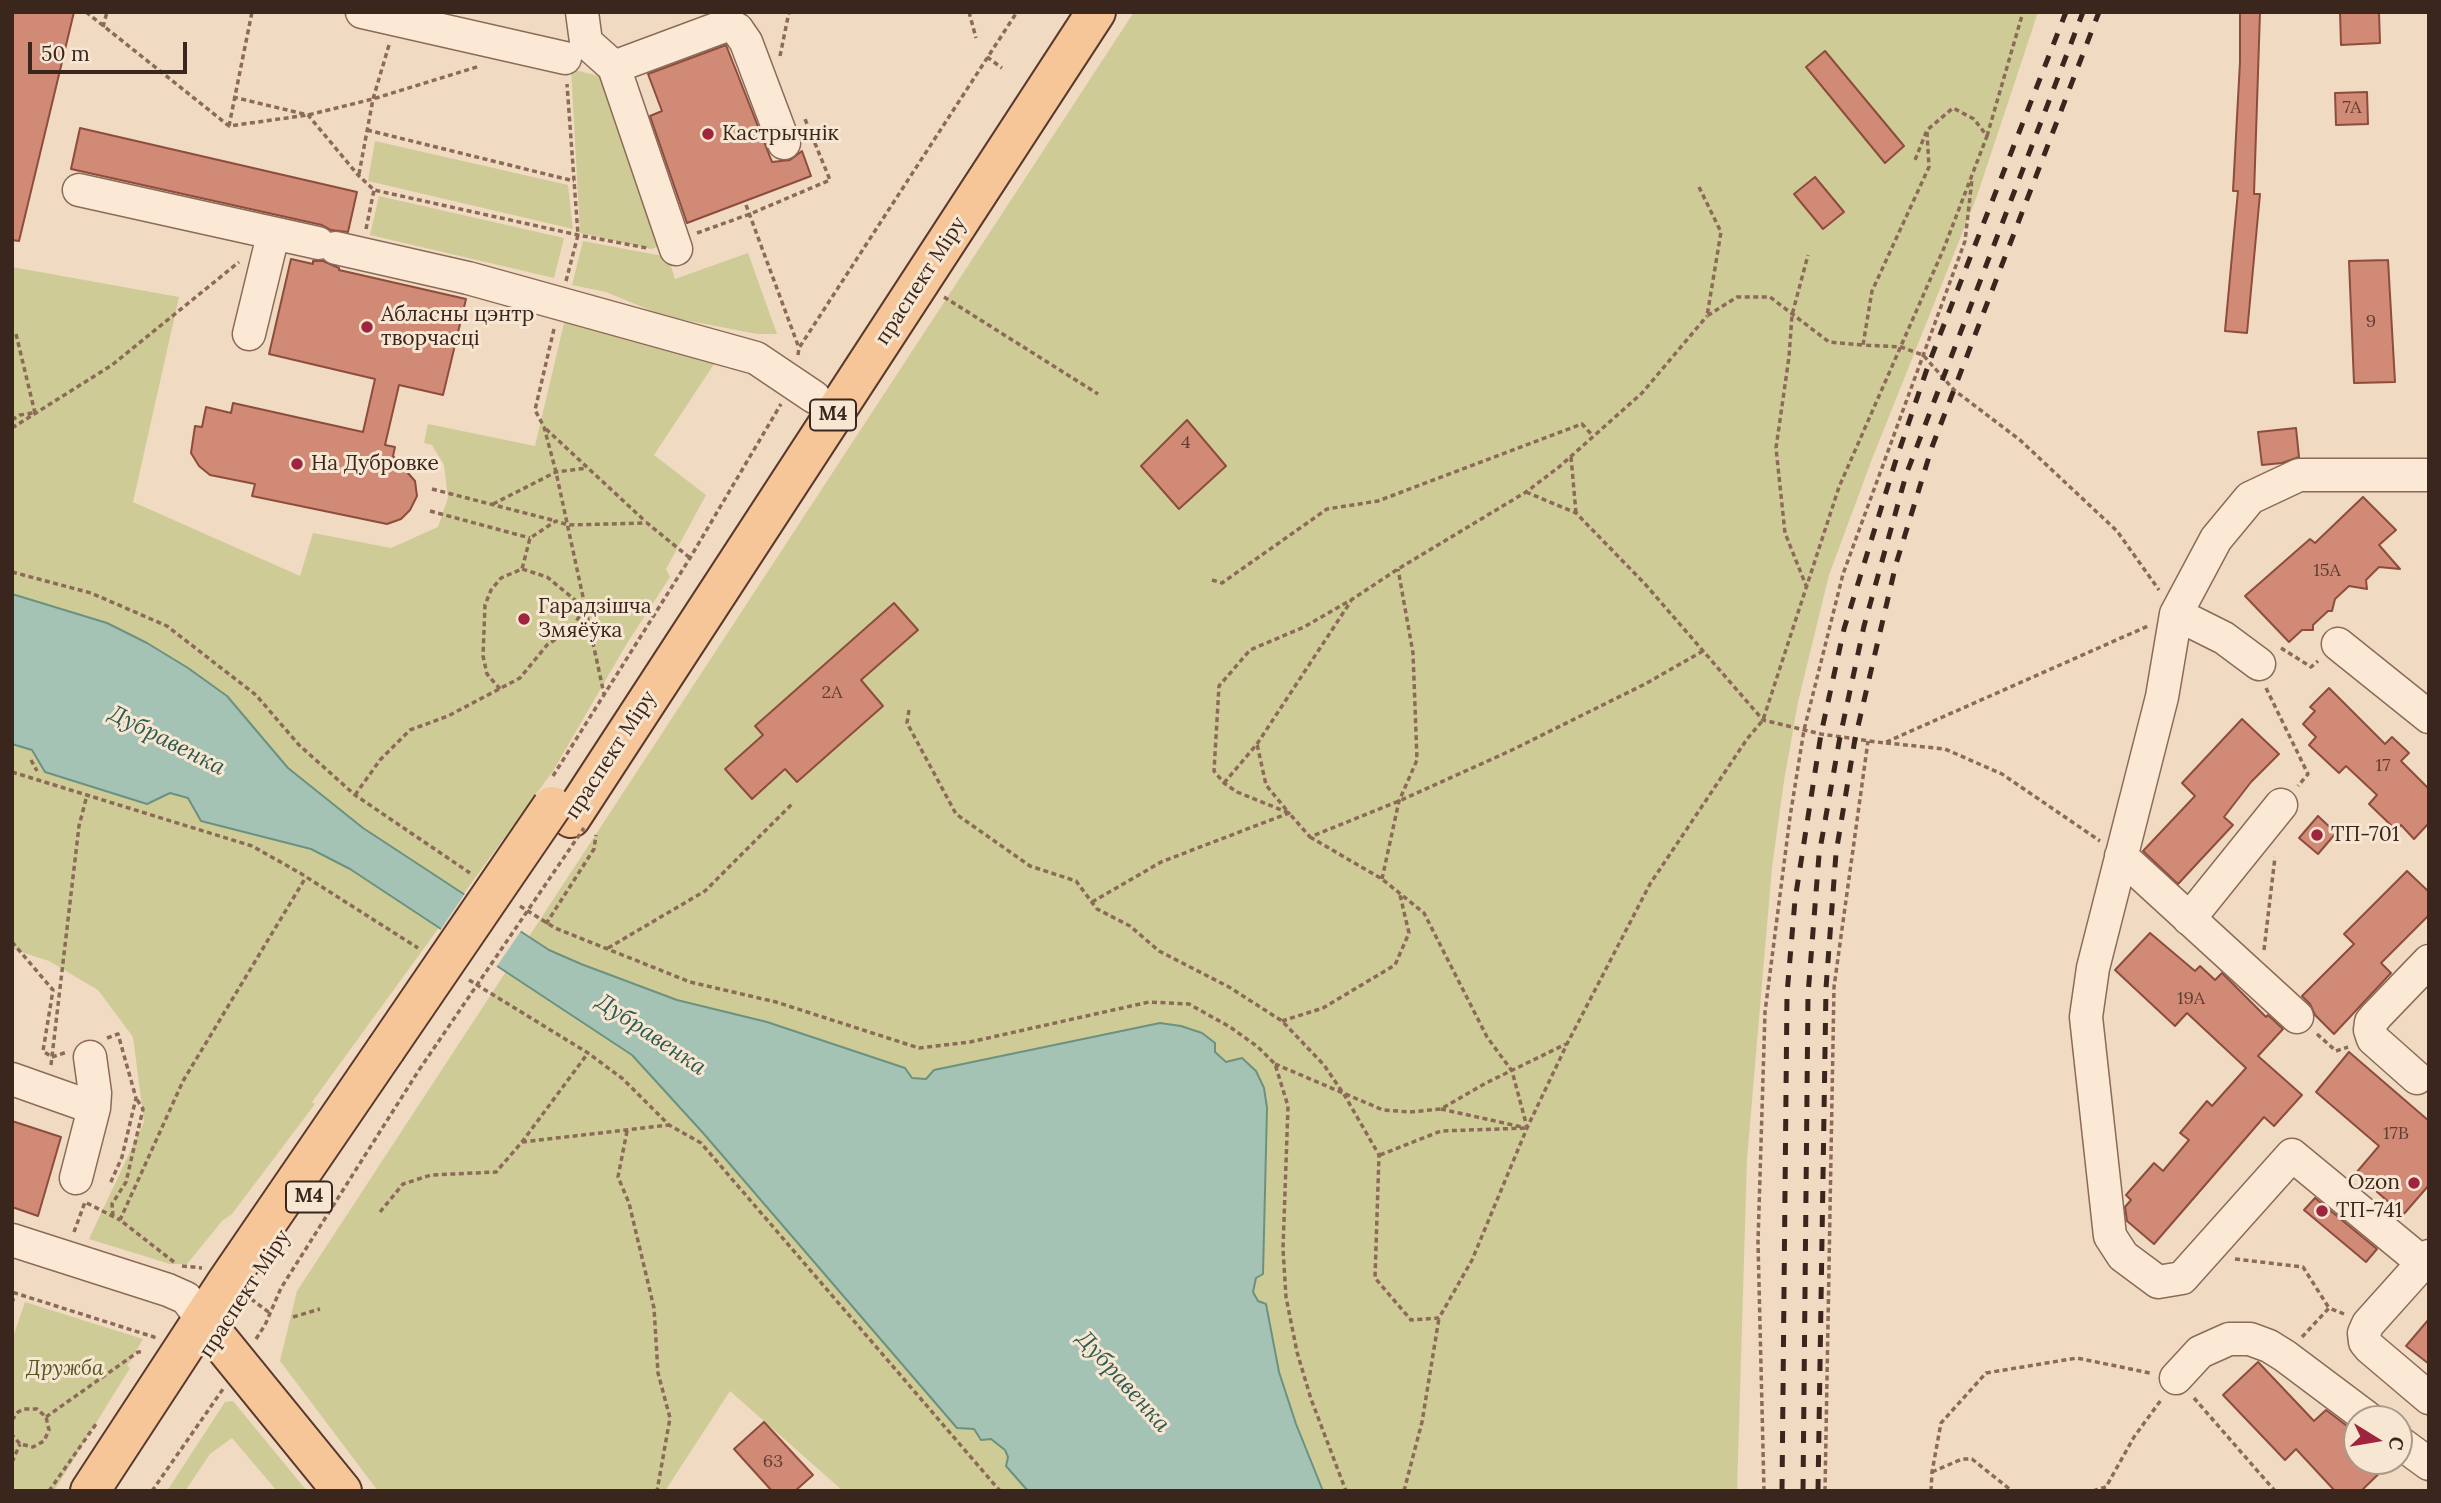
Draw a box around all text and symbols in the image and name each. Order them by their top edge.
scale bar [32,28,191,72]
text: 50 m [41,40,90,67]
house number: 7А [2342,97,2362,119]
place label: Кастрычнік [722,121,839,147]
marker: Кастрычнік [700,126,716,142]
street label: праспект Міру [870,212,972,350]
place label: Абласны цэнтр творчасці [381,302,534,352]
house number: 9 [2366,311,2376,333]
marker: Абласны цэнтр творчасці [359,319,375,335]
road number: М4 [810,400,856,430]
house number: 4 [1181,432,1191,454]
place label: На Дубровке [311,451,439,477]
marker: На Дубровке [289,456,305,472]
house number: 15А [2313,560,2341,582]
place label: Гарадзішча Змяёўка [538,594,652,644]
marker: Гарадзішча Змяёўка [516,611,532,627]
house number: 2А [822,682,842,704]
street label: праспект Міру [560,686,662,824]
water label: Дубравенка [105,700,229,782]
house number: 17 [2376,755,2390,777]
place label: ТП-701 [2331,822,2399,848]
marker: ТП-701 [2309,827,2325,843]
water label: Дубравенка [591,988,711,1082]
house number: 19А [2177,988,2205,1010]
house number: 17В [2383,1123,2409,1145]
place label: Ozon [2348,1170,2400,1196]
marker: Ozon [2406,1175,2422,1191]
road number: М4 [286,1182,332,1212]
place label: ТП-741 [2336,1198,2402,1224]
marker: ТП-741 [2314,1203,2330,1219]
street label: праспект Міру [194,1225,296,1363]
water label: Дубравенка [1071,1326,1175,1438]
park label: Дружба [26,1356,104,1382]
north arrow [2343,1405,2413,1475]
text: С [2384,1435,2410,1452]
house number: 63 [763,1451,783,1473]

